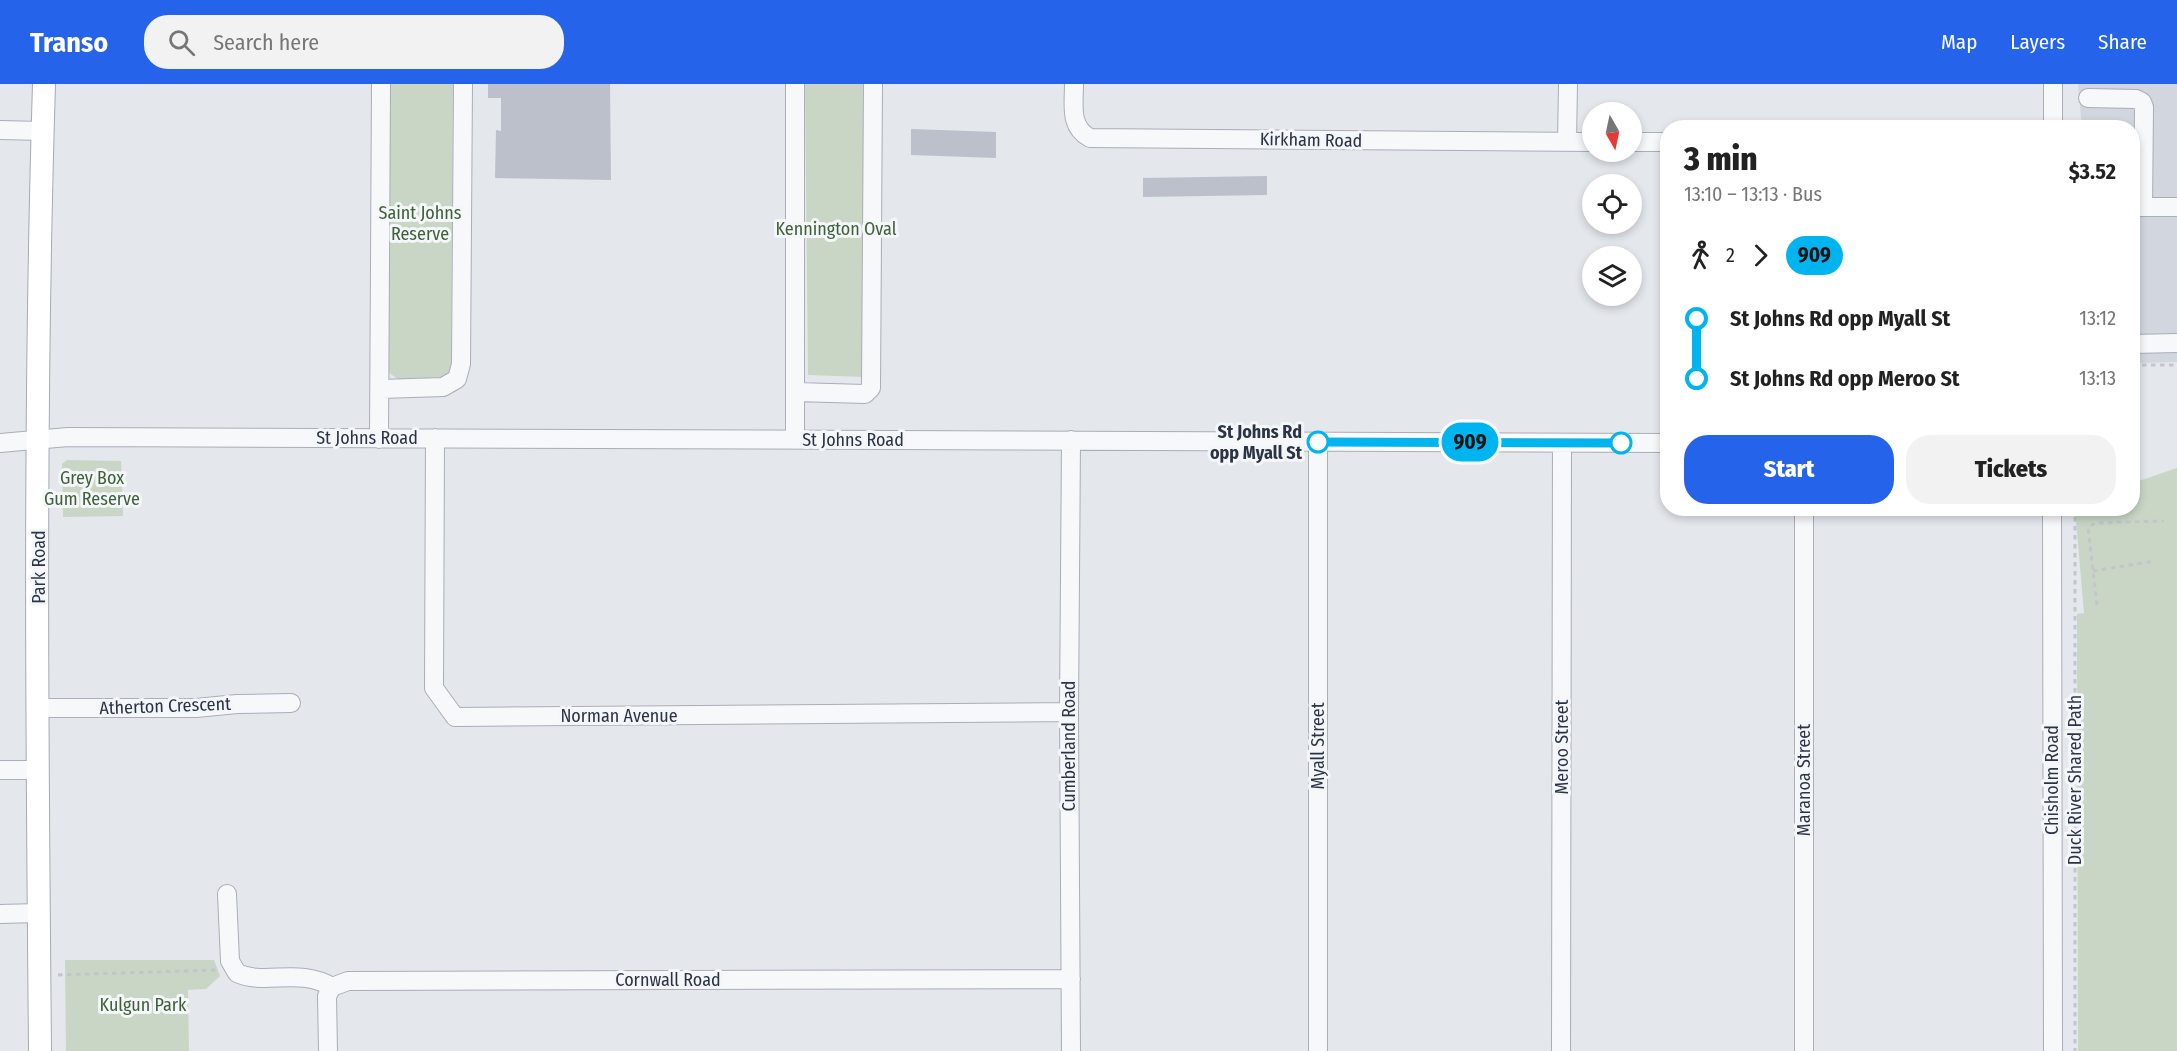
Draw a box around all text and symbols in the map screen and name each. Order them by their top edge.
search box [144,15,564,69]
text: Transo [30,26,108,59]
icon: search [165,26,198,59]
text: Search here [213,29,319,56]
text: Map [1941,29,1977,55]
text: Layers [2010,29,2065,55]
text: Share [2098,29,2147,55]
north arrow [1582,102,1642,162]
map controls [1582,102,1642,306]
street label: Kirkham Road [1260,128,1362,152]
text: 3 min [1684,139,1757,179]
text: $3.52 [2069,158,2116,185]
button: locate [1582,174,1642,234]
text: 13:10 – 13:13 · Bus [1684,182,1822,206]
park label: Saint Johns Reserve [379,202,462,245]
park label: Kennington Oval [776,218,897,240]
icon: walk [1684,239,1717,272]
icon: forward [1744,239,1777,272]
text: 909 [1798,242,1831,268]
text: 2 [1726,243,1735,267]
button: layers [1582,246,1642,306]
text: St Johns Rd opp Myall St [1730,305,1950,332]
text: 13:12 [2079,306,2116,330]
text: St Johns Rd opp Meroo St [1730,365,1960,392]
text: 13:13 [2079,366,2116,390]
place label: St Johns Rd opp Myall St [1210,421,1303,464]
line badge: 909 [1436,422,1504,462]
street label: St Johns Road [316,427,418,449]
street label: St Johns Road [802,429,904,451]
text: 909 [1453,429,1487,455]
marker: St Johns Rd opp Myall St [1307,431,1329,453]
unlabelled marker [1610,432,1632,454]
button: Start [1684,435,1894,504]
button: Tickets [1906,435,2116,504]
park label: Grey Box Gum Reserve [44,467,140,510]
street label: Park Road [28,530,50,604]
street label: Cumberland Road [1058,680,1080,812]
street label: Atherton Crescent [99,693,231,719]
street label: Duck River Shared Path [2064,695,2086,865]
street label: Meroo Street [1551,699,1573,794]
street label: Myall Street [1307,702,1329,790]
street label: Norman Avenue [560,705,678,727]
street label: Maranoa Street [1793,724,1815,836]
street label: Chisholm Road [2041,725,2063,835]
street label: Cornwall Road [615,969,721,991]
park label: Kulgun Park [100,994,187,1016]

